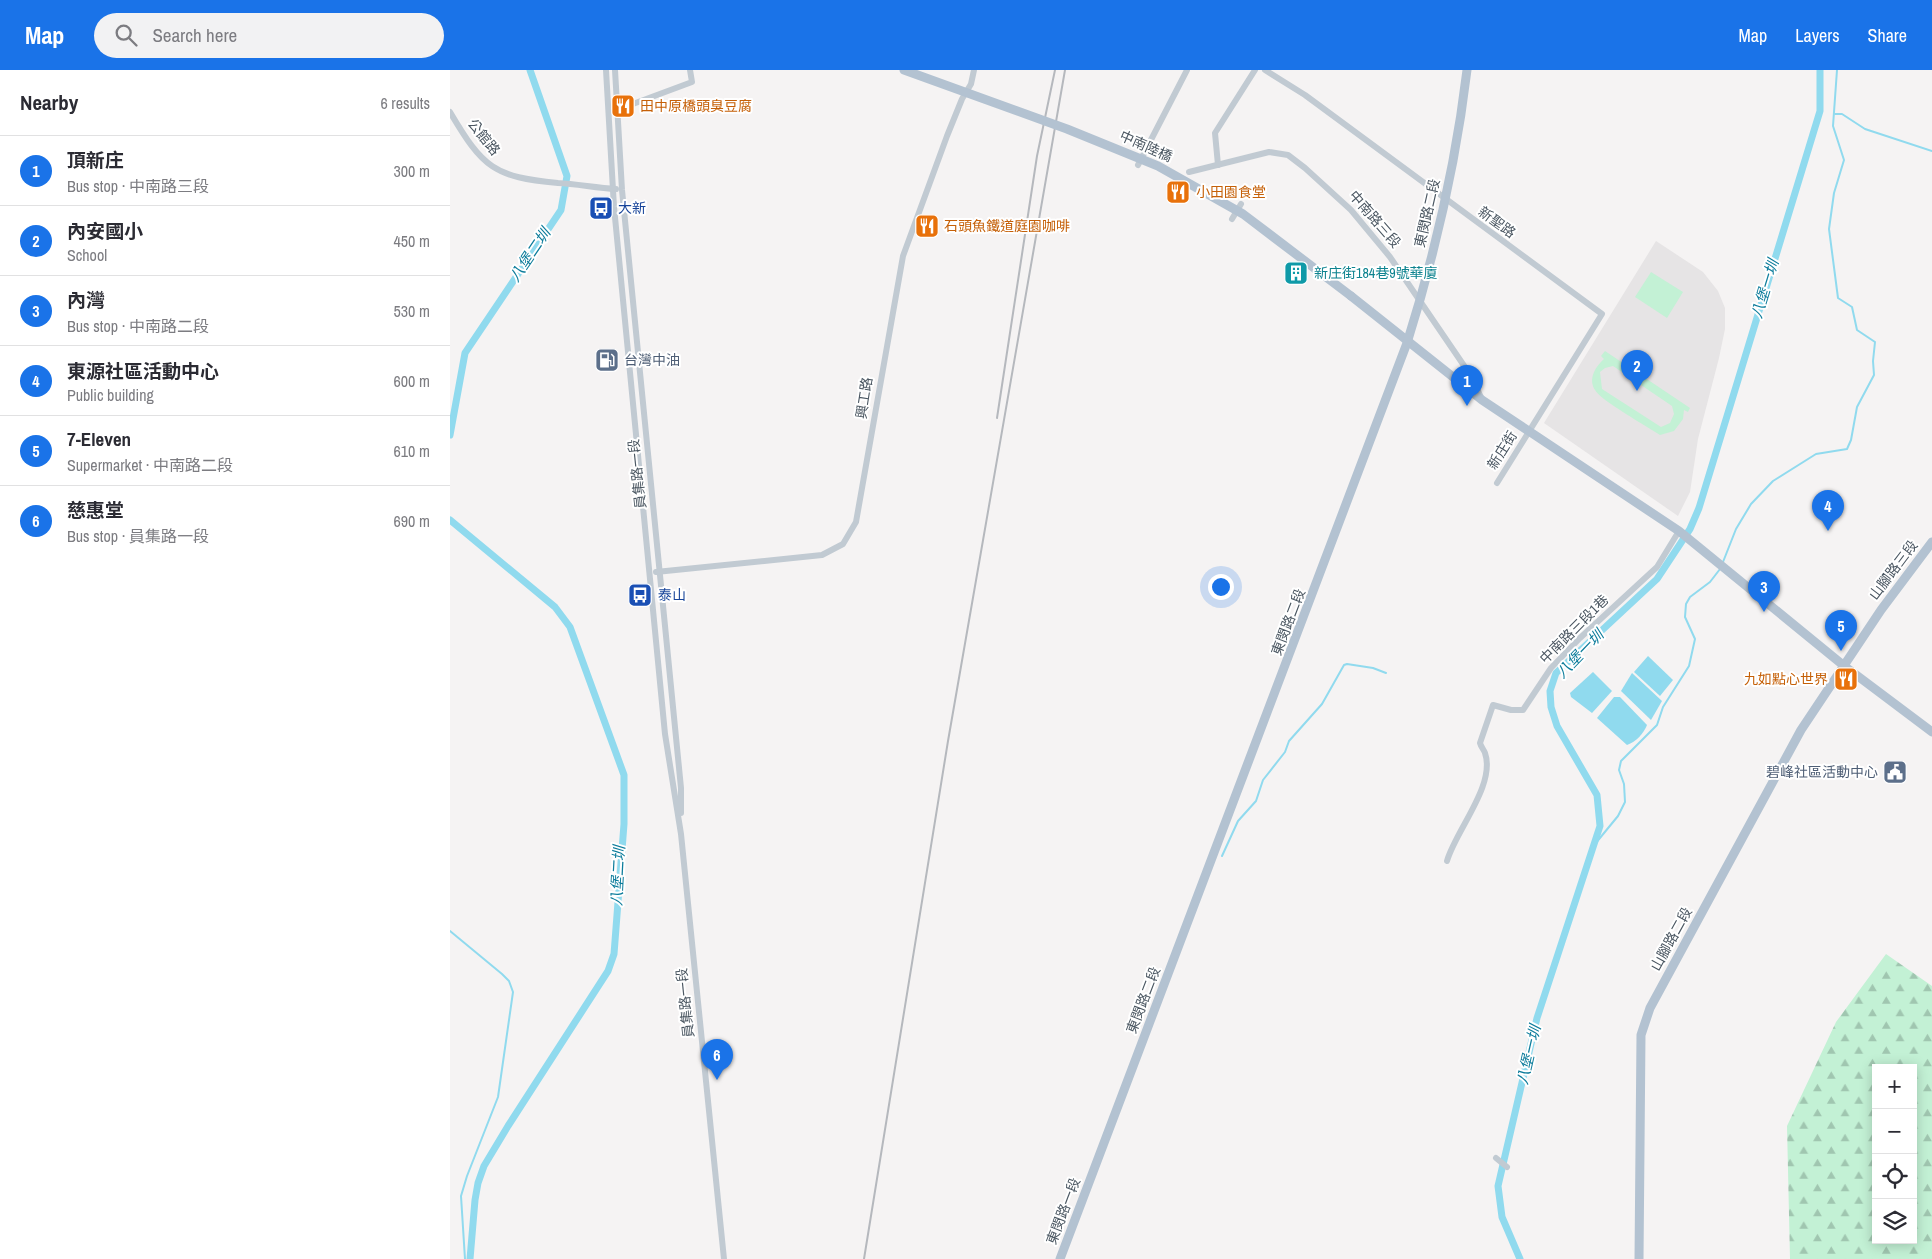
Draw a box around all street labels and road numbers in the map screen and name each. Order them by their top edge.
street label: 公館路 [464,115,504,159]
street label: 中南陸橋 [1117,126,1175,166]
street label: 東閔路二段 [1410,177,1444,249]
street label: 中南路三段 [1345,187,1405,251]
street label: 新聖路 [1475,202,1519,242]
street label: 興工路 [852,376,876,420]
street label: 新庄街 [1483,427,1521,473]
street label: 員集路一段 [624,438,650,510]
street label: 山腳路三段 [1865,537,1921,603]
street label: 東閔路二段 [1267,586,1309,658]
street label: 中南路三段1巷 [1536,591,1612,667]
street label: 山腳路二段 [1646,904,1696,974]
street label: 東閔路二段 [1122,964,1164,1036]
street label: 員集路一段 [672,967,698,1039]
street label: 東閔路一段 [1042,1175,1084,1247]

